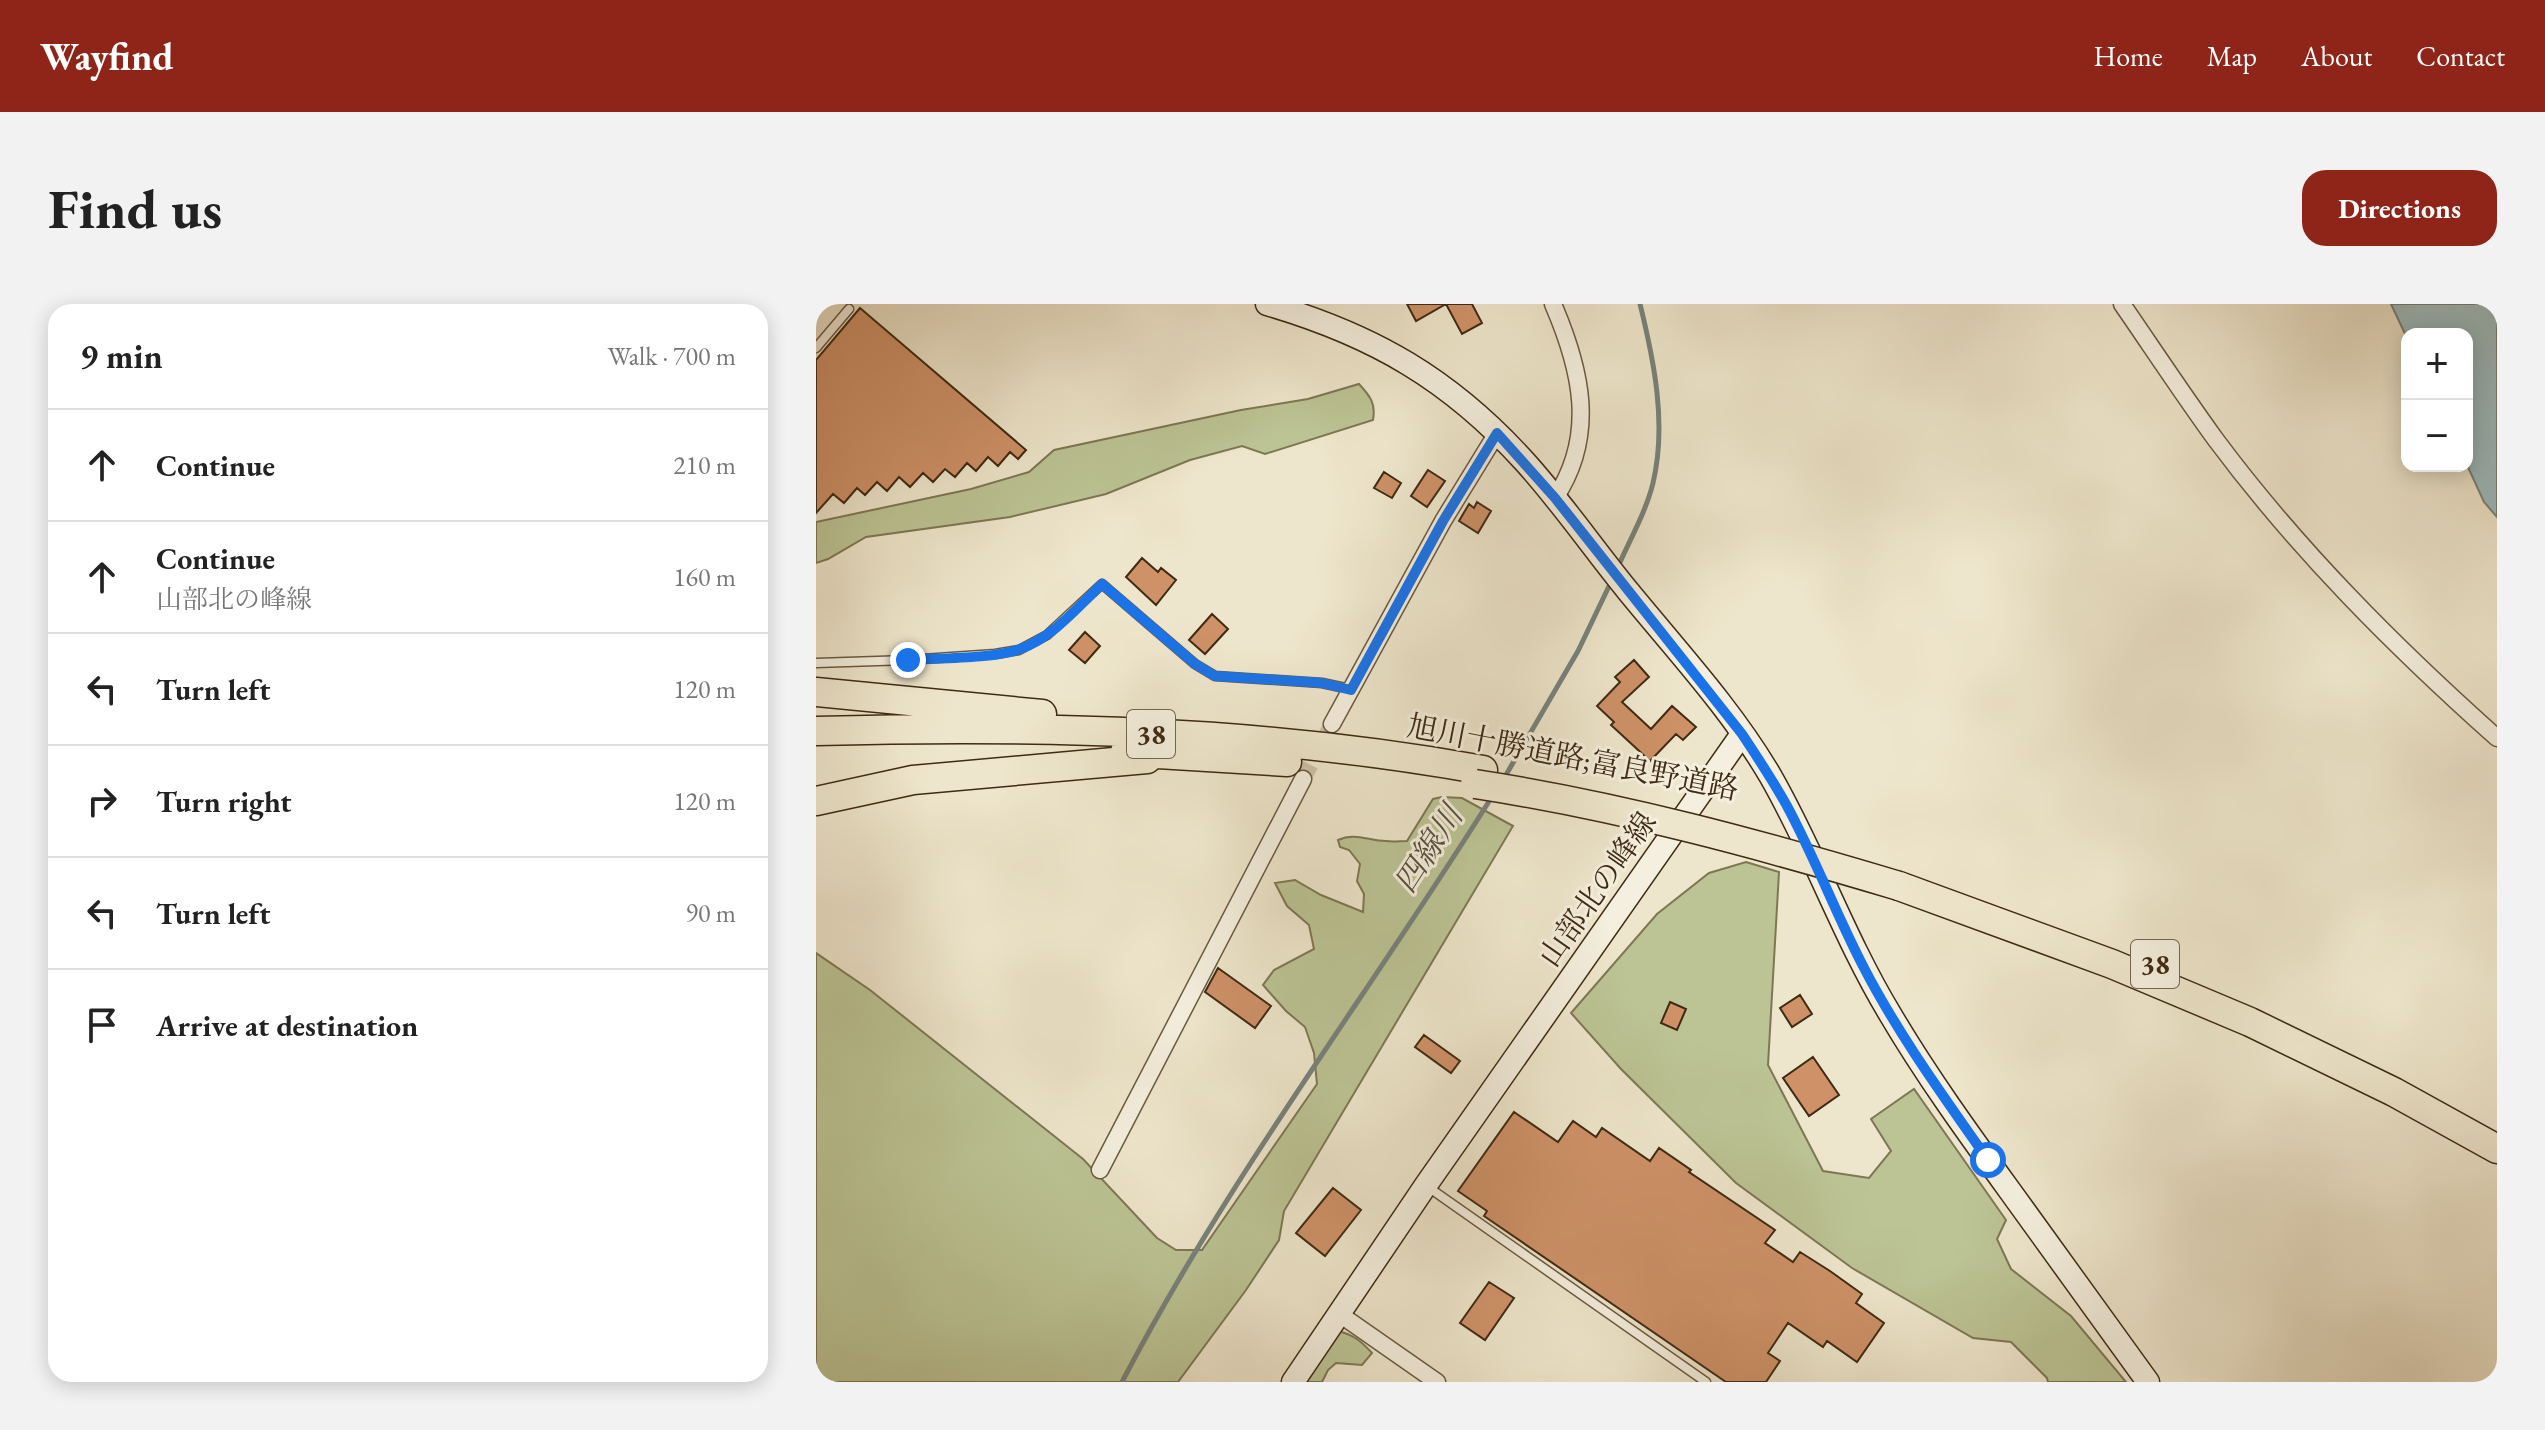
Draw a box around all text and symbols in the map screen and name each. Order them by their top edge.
text: Wayfind [40,32,174,81]
text: Home [2093,38,2163,74]
text: Map [2207,38,2257,74]
text: About [2301,38,2372,74]
text: Contact [2416,38,2505,74]
button: Directions [2302,170,2497,246]
text: Find us [48,172,222,245]
map controls [2401,328,2473,472]
button: + [2401,328,2473,400]
text: 9 min [80,334,163,378]
text: Walk · 700 m [608,339,736,373]
button: − [2401,400,2473,472]
icon: ahead [80,443,124,487]
text: Continue [156,446,275,485]
text: 210 m [673,448,736,482]
text: Continue [156,539,275,578]
icon: ahead [80,555,124,599]
text: 160 m [673,560,736,594]
text: 山部北の峰線 [156,582,312,616]
route end [890,642,926,678]
icon: left [80,667,124,711]
text: Turn left [156,670,270,709]
text: 120 m [673,672,736,706]
street label: 旭川十勝道路;富良野道路 [1404,706,1742,808]
road number: 38 [1127,710,1175,758]
icon: right [80,779,124,823]
text: Turn right [156,782,292,821]
text: 120 m [673,784,736,818]
water label: 四線川 [1384,795,1473,901]
street label: 山部北の峰線 [1529,804,1665,974]
icon: left [80,891,124,935]
text: Turn left [156,894,270,933]
text: 90 m [686,896,736,930]
road number: 38 [2131,940,2179,988]
icon: arrive [80,1003,124,1047]
text: Arrive at destination [156,1006,418,1045]
route start [1970,1142,2006,1178]

